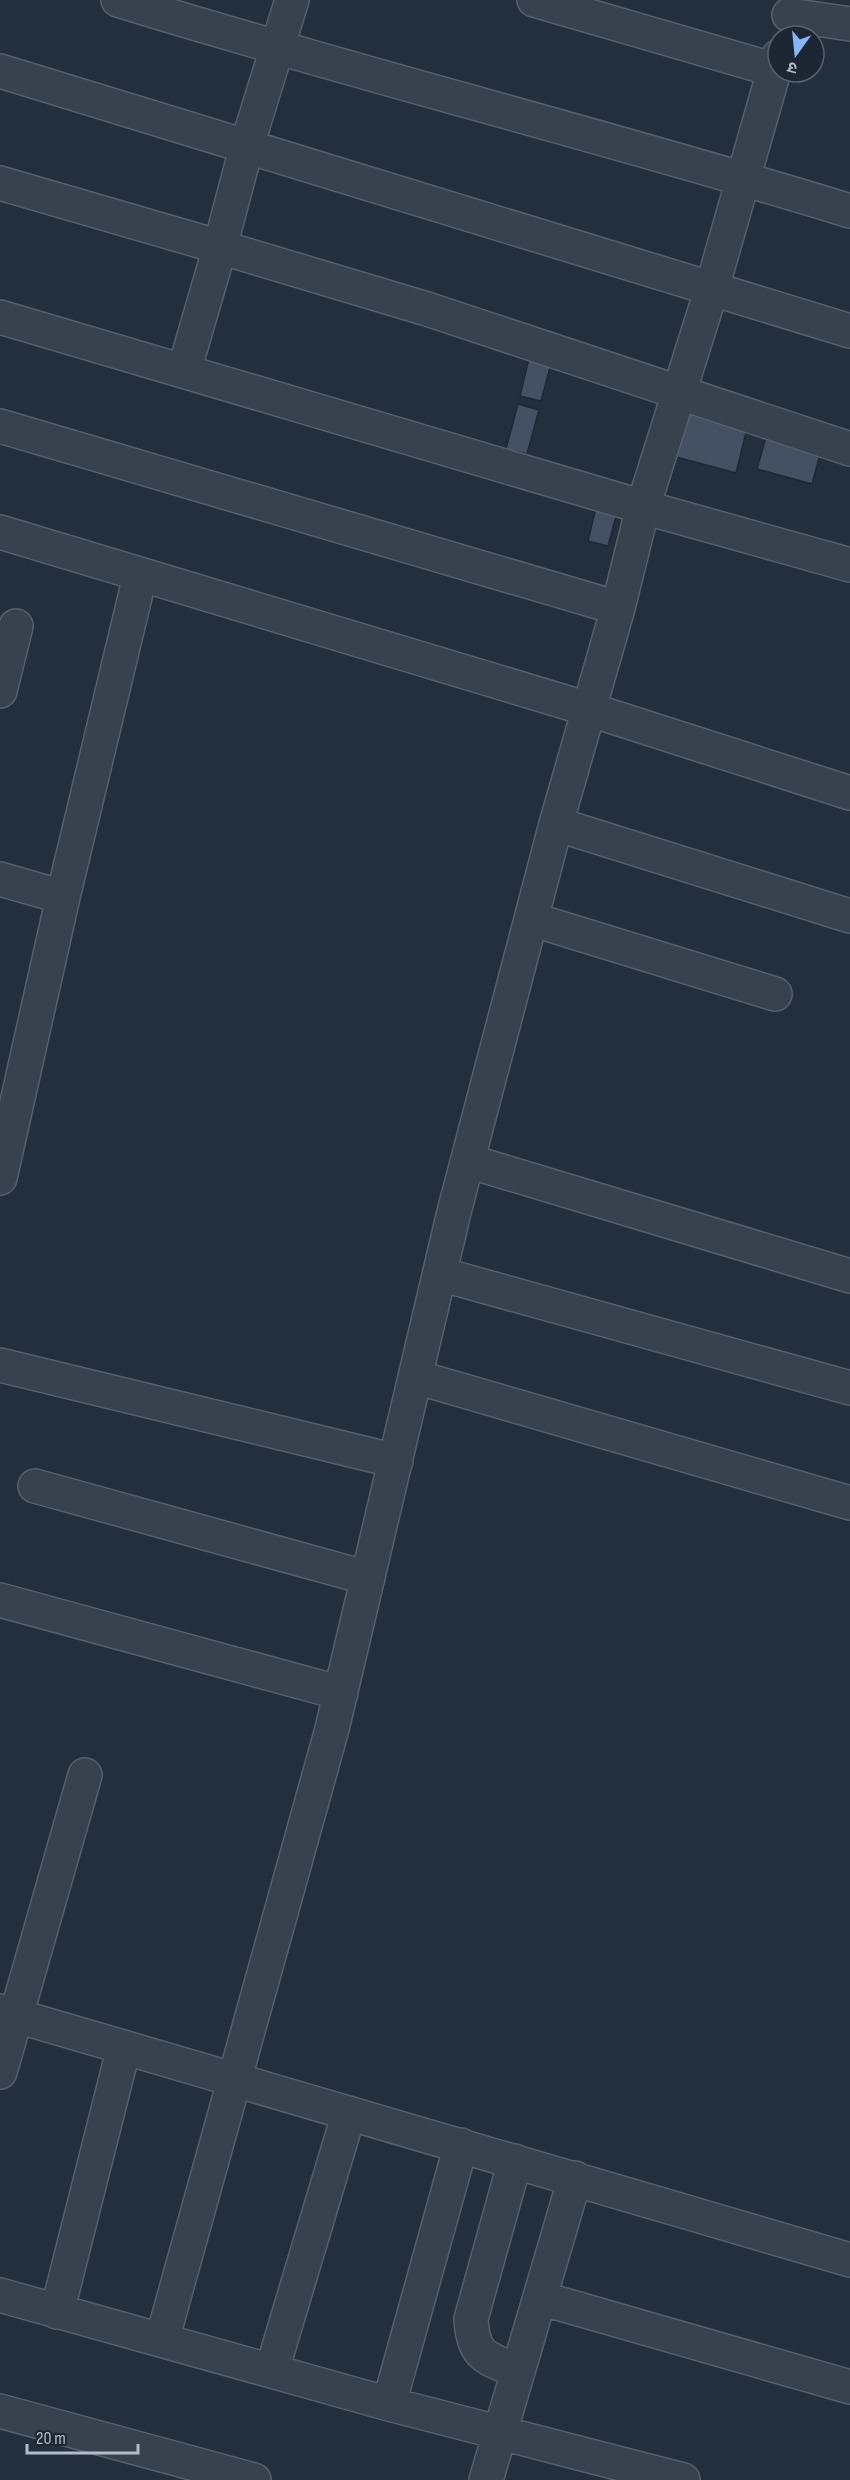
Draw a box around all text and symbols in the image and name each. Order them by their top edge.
north arrow [766,24,826,84]
text: उ [785,56,799,77]
scale bar [27,2417,138,2455]
text: 20 m [36,2428,66,2449]

